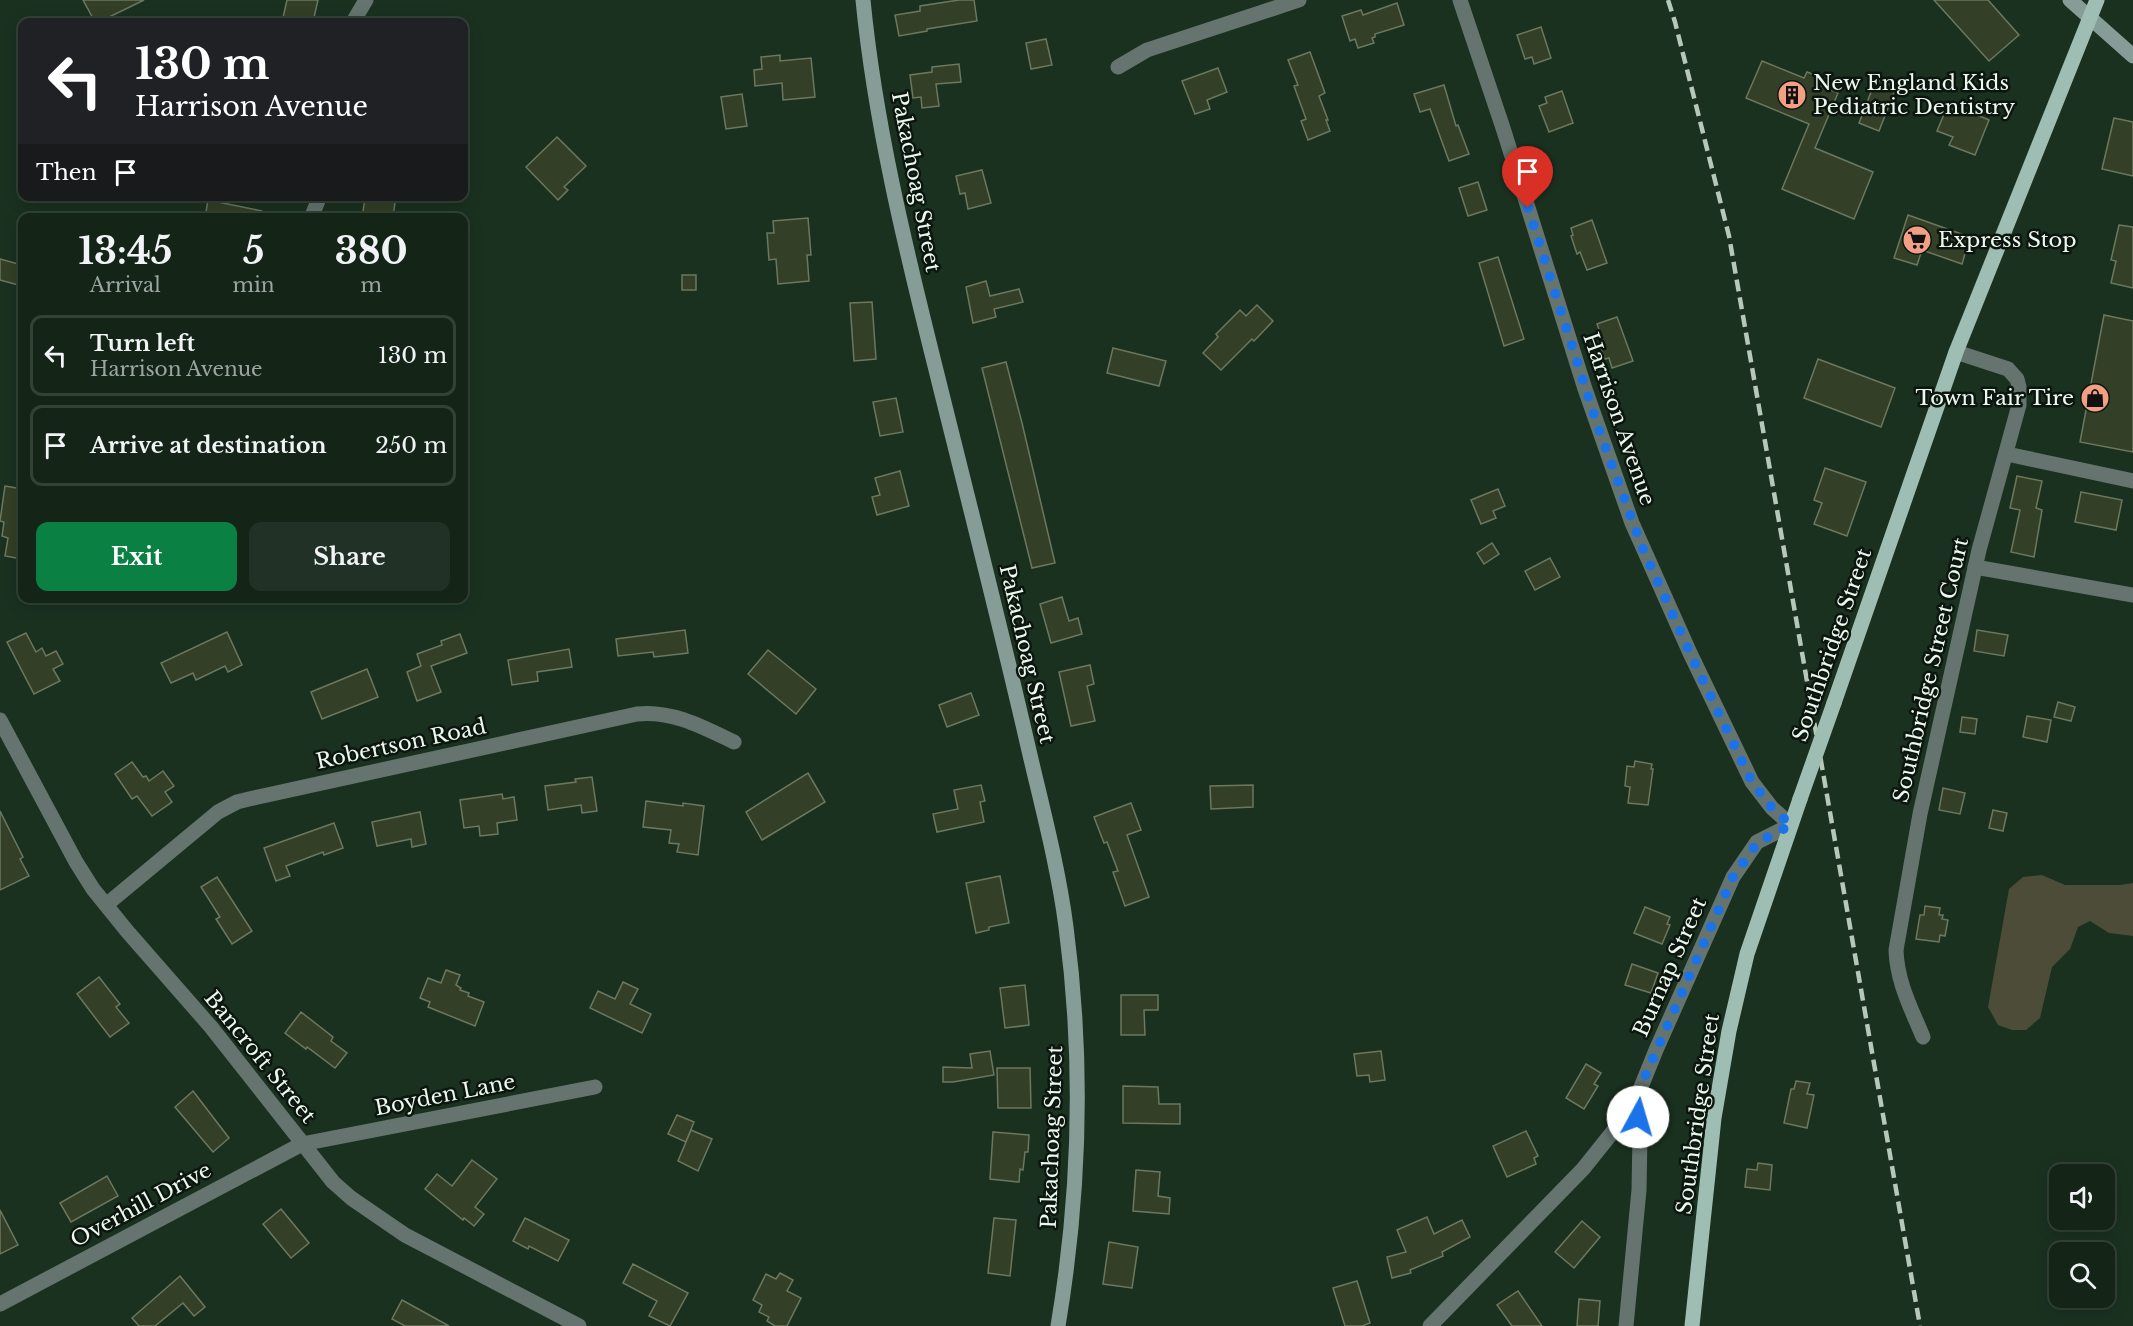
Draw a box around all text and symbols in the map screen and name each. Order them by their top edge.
text: 130 m [135,38,269,90]
icon: left [36,42,114,120]
place label: New England Kids Pediatric Dentistry [1813,70,2016,120]
building icon: New England Kids Pediatric Dentistry [1776,79,1808,111]
text: Harrison Avenue [135,90,368,123]
street label: Pakachoag Street [886,90,946,274]
pin [1502,146,1553,208]
icon: arrive [1511,155,1544,188]
icon: arrive [109,156,142,189]
text: Then [36,159,97,186]
supermarket icon: Express Stop [1901,224,1933,256]
place label: Express Stop [1938,227,2077,253]
text: 13:45 [78,229,172,274]
text: 5 [243,229,264,274]
text: 380 [335,229,408,274]
text: Arrival [90,273,161,297]
text: min [233,273,275,297]
text: m [361,273,382,297]
street label: Harrison Avenue [1577,329,1661,509]
text: Turn left [90,330,195,357]
icon: left [39,339,72,372]
text: 130 m [378,342,447,369]
text: Harrison Avenue [90,357,263,381]
shop icon: Town Fair Tire [2079,382,2111,414]
place label: Town Fair Tire [1916,385,2074,411]
icon: arrive [39,429,72,462]
text: Arrive at destination [90,432,327,459]
text: 250 m [375,432,447,459]
button: Exit [36,522,237,591]
button: Share [249,522,450,591]
street label: Southbridge Street Court [1888,535,1974,805]
street label: Southbridge Street [1787,545,1877,745]
street label: Pakachoag Street [994,562,1060,746]
street label: Robertson Road [313,713,489,775]
street label: Burnap Street [1628,893,1712,1041]
street label: Bancroft Street [199,986,321,1128]
street label: Southbridge Street [1671,1012,1725,1216]
street label: Pakachoag Street [1036,1045,1068,1229]
street label: Boyden Lane [373,1069,517,1121]
position arrow [1606,1085,1670,1149]
street label: Overhill Drive [66,1157,216,1253]
map controls [2049,1164,2115,1308]
button: sound [2049,1164,2115,1230]
button: search [2049,1242,2115,1308]

